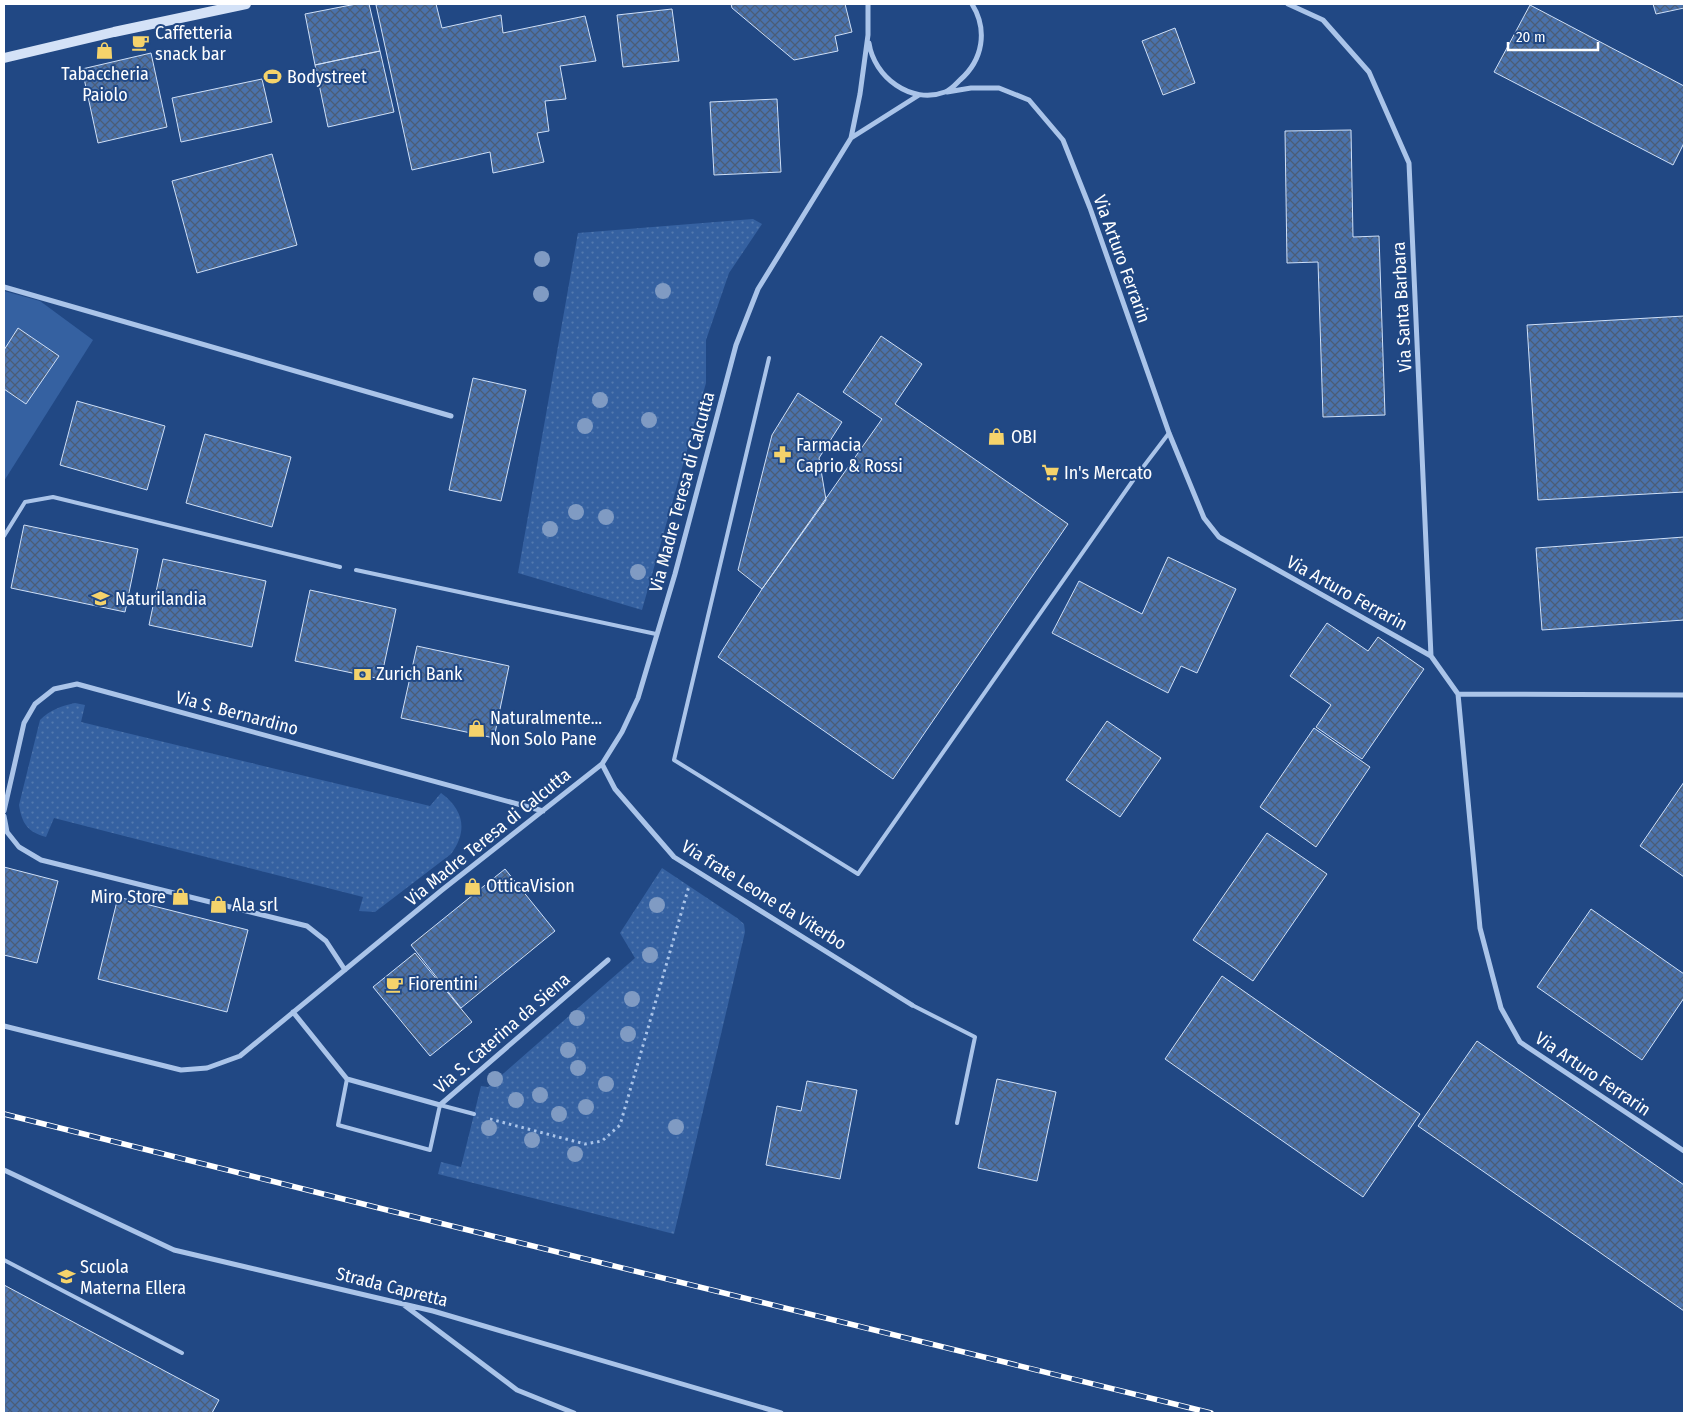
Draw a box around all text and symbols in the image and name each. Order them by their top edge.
scale bar [1508,20,1598,52]
place label: Caffetteria snack bar [155,22,233,65]
text: 20 m [1516,28,1546,46]
cafe icon: Caffetteria snack bar [131,33,151,53]
shop icon: Tabaccheria Paiolo [95,41,115,61]
place label: Tabaccheria Paiolo [61,63,149,106]
place label: Bodystreet [287,66,367,88]
sports icon: Bodystreet [263,67,283,87]
street label: Via Arturo Ferrarin [1089,192,1155,326]
street label: Via Santa Barbara [1388,241,1416,373]
street label: Via Madre Teresa di Calcutta [645,389,719,595]
place label: OBI [1011,426,1037,448]
shop icon: OBI [987,427,1007,447]
place label: Farmacia Caprio & Rossi [796,434,903,477]
pharmacy icon: Farmacia Caprio & Rossi [772,445,792,465]
place label: In's Mercato [1064,462,1152,484]
supermarket icon: In's Mercato [1040,463,1060,483]
street label: Via Arturo Ferrarin [1283,551,1411,635]
place label: Naturilandia [115,588,207,610]
school or university icon: Naturilandia [91,589,111,609]
place label: Zurich Bank [376,663,463,685]
bank icon: Zurich Bank [352,664,372,684]
street label: Via S. Bernardino [173,686,301,740]
place label: Naturalmente... Non Solo Pane [490,707,602,750]
shop icon: Naturalmente... Non Solo Pane [466,718,486,738]
street label: Via Madre Teresa di Calcutta [401,763,575,911]
street label: Via frate Leone da Viterbo [677,835,851,955]
place label: OtticaVision [486,875,575,897]
shop icon: OtticaVision [462,876,482,896]
place label: Miro Store [91,886,166,908]
shop icon: Miro Store [170,887,190,907]
place label: Ala srl [232,894,278,916]
shop icon: Ala srl [208,895,228,915]
street label: Via S. Caterina da Siena [430,968,575,1098]
place label: Fiorentini [408,973,478,995]
cafe icon: Fiorentini [384,974,404,994]
street label: Via Arturo Ferrarin [1531,1027,1655,1121]
place label: Scuola Materna Ellera [80,1256,186,1299]
street label: Strada Capretta [334,1262,450,1312]
school or university icon: Scuola Materna Ellera [56,1267,76,1287]

